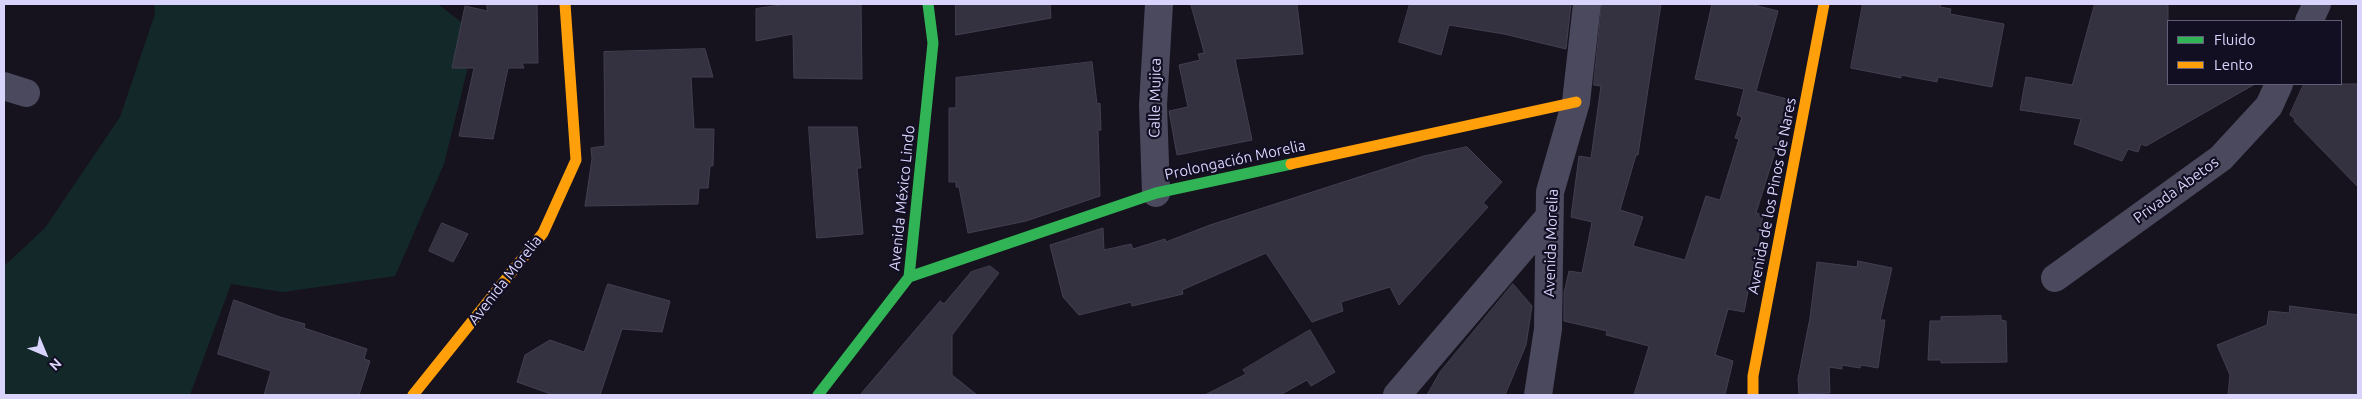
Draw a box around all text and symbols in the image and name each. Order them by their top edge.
legend [2167,20,2342,85]
text: Fluido [2214,31,2256,48]
text: Lento [2214,56,2253,73]
street label: Calle Mujica [1145,58,1165,138]
street label: Avenida de los Pinos de Nares [1744,96,1800,296]
street label: Avenida México Lindo [885,124,919,272]
street label: Prolongación Morelia [1163,136,1307,184]
street label: Privada Abetos [2130,153,2222,227]
street label: Avenida Morelia [1540,189,1562,297]
street label: Avenida Morelia [465,232,545,328]
north arrow [20,329,70,379]
text: N [46,355,65,374]

